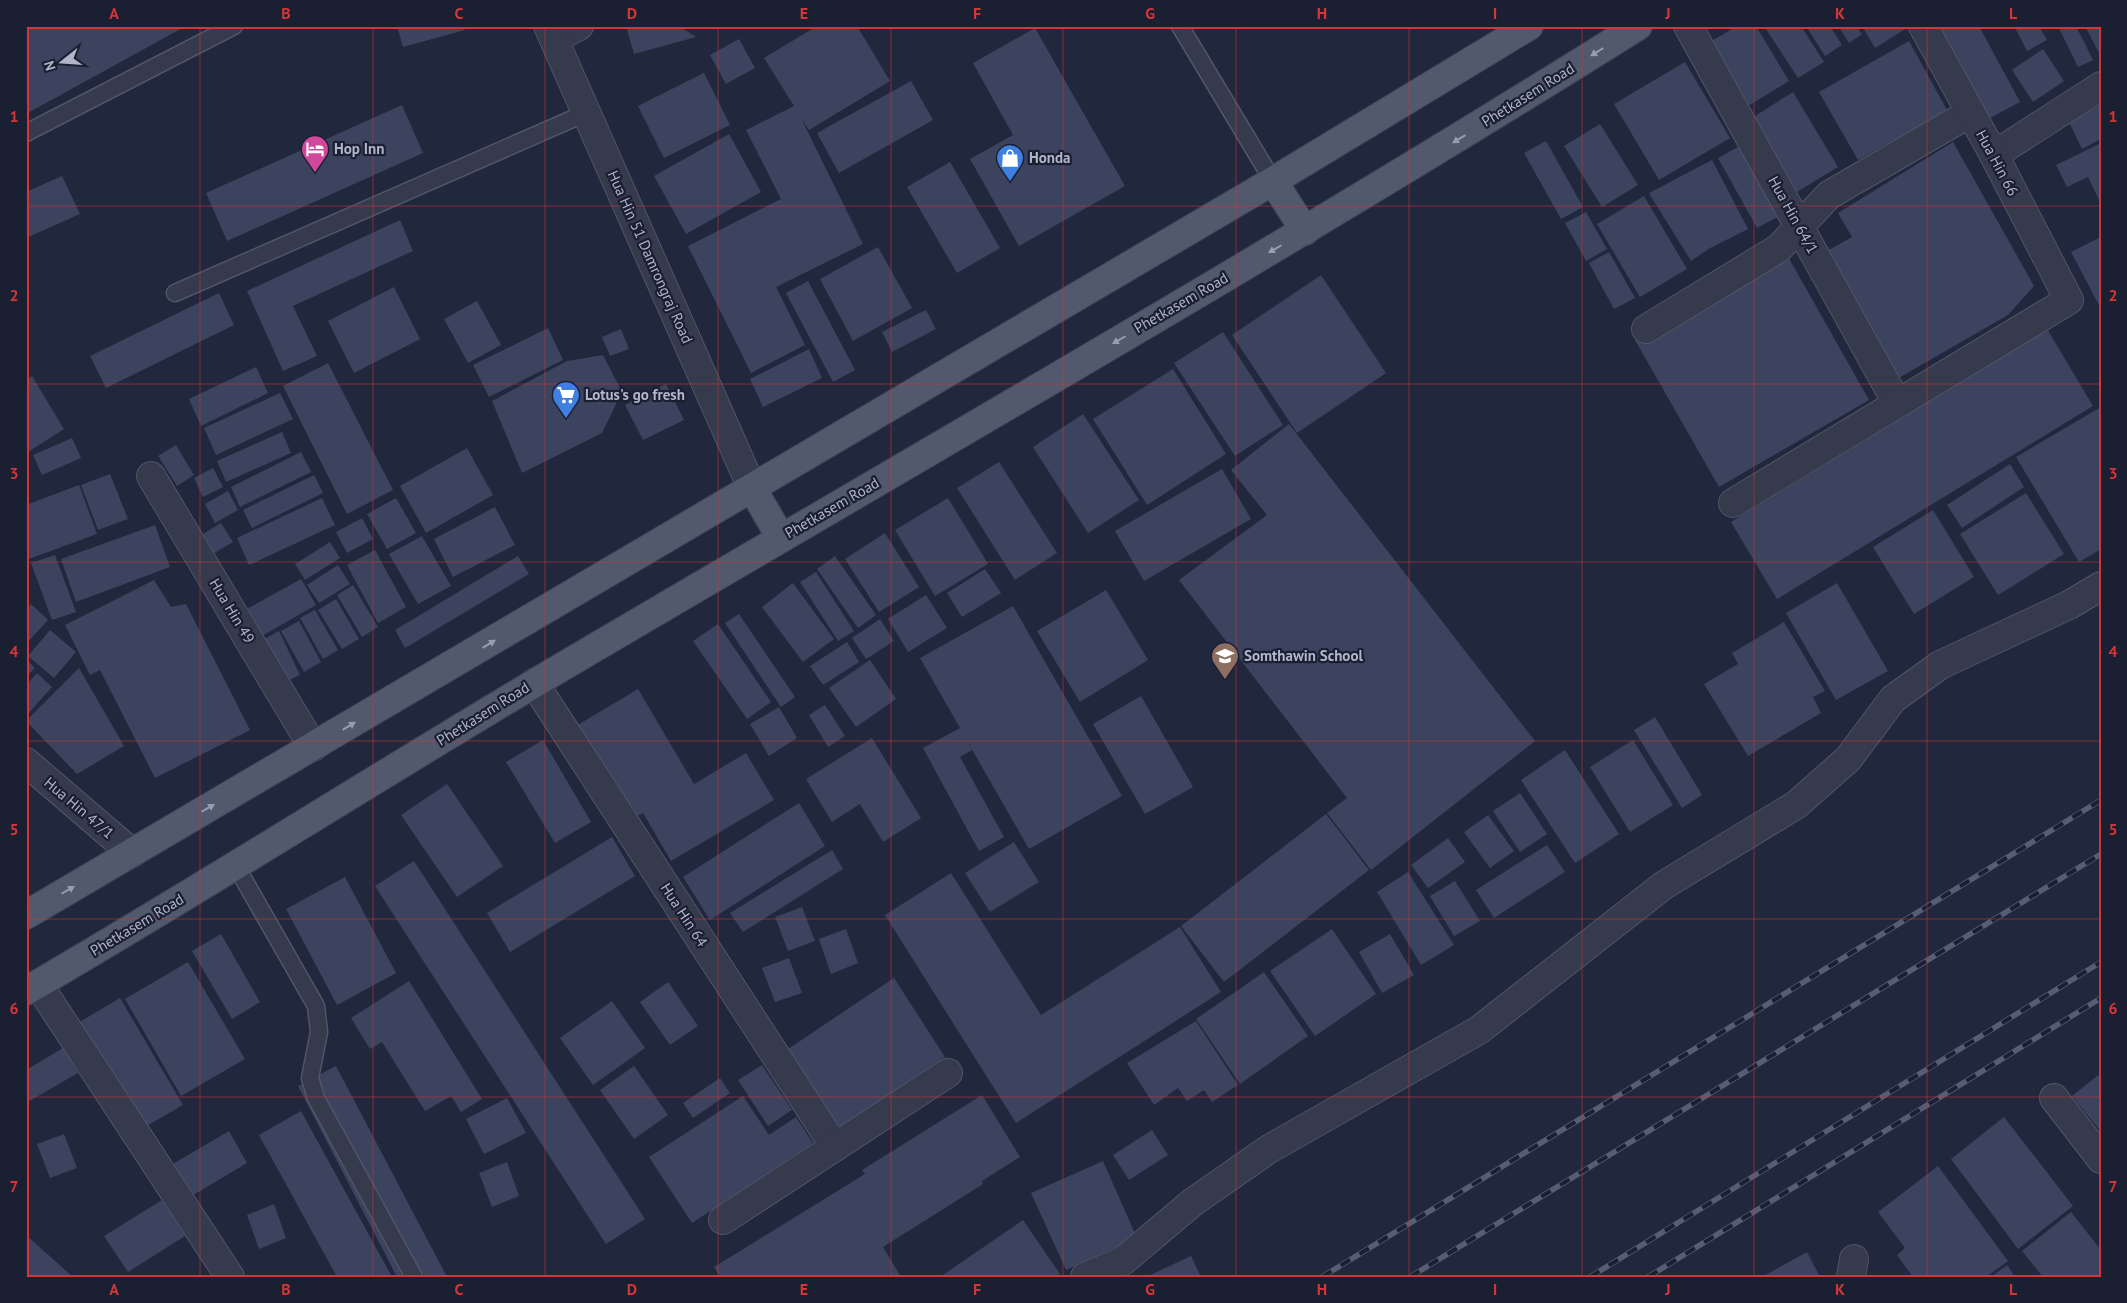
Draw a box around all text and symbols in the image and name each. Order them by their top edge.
text: A [109,3,119,23]
text: B [281,3,291,23]
text: C [455,3,464,23]
text: D [627,3,637,23]
text: E [800,3,808,23]
text: F [973,3,981,23]
text: G [1145,3,1155,23]
text: H [1317,3,1327,23]
text: I [1493,3,1497,23]
text: J [1664,3,1671,23]
text: K [1835,3,1845,23]
text: L [2009,3,2018,23]
north arrow [38,38,88,88]
one-way arrow [1590,48,1603,57]
street label: Phetkasem Road [1478,58,1578,131]
text: N [40,59,60,73]
text: 1 [9,106,19,126]
text: 1 [2108,106,2118,126]
street label: Hua Hin 66 [1972,126,2023,199]
hotel icon: Hop Inn [300,134,330,173]
one-way arrow [1453,134,1466,143]
place label: Hop Inn [334,139,384,158]
shop icon: Honda [995,143,1025,182]
place label: Honda [1029,148,1071,167]
street label: Hua Hin 51 Damrongraj Road [604,167,697,346]
street label: Hua Hin 64/1 [1764,173,1823,257]
one-way arrow [1268,244,1281,253]
street label: Phetkasem Road [1130,268,1231,337]
text: 2 [9,285,19,305]
text: 2 [2108,285,2118,305]
one-way arrow [1113,335,1126,344]
supermarket icon: Lotus's go fresh [551,380,581,419]
place label: Lotus's go fresh [585,385,685,404]
text: 3 [9,463,19,483]
text: 3 [2108,463,2118,483]
street label: Phetkasem Road [781,473,882,542]
street label: Hua Hin 49 [206,575,259,647]
one-way arrow [482,639,495,648]
text: 4 [9,641,19,661]
school or university icon: Somthawin School [1210,641,1240,680]
text: 4 [2108,641,2118,661]
place label: Somthawin School [1244,646,1363,665]
street label: Phetkasem Road [433,677,533,750]
one-way arrow [342,722,355,731]
street label: Hua Hin 47/1 [40,773,118,842]
one-way arrow [202,804,215,813]
text: 5 [9,819,19,839]
text: 5 [2108,819,2118,839]
street label: Hua Hin 64 [657,879,712,950]
one-way arrow [62,886,75,895]
street label: Phetkasem Road [87,889,187,960]
text: 6 [9,998,19,1018]
text: 6 [2108,998,2118,1018]
text: 7 [9,1176,19,1196]
text: 7 [2108,1176,2118,1196]
text: A [109,1279,119,1299]
text: B [281,1279,291,1299]
text: C [455,1279,464,1299]
text: D [627,1279,637,1299]
text: E [800,1279,808,1299]
text: F [973,1279,981,1299]
text: G [1145,1279,1155,1299]
text: H [1317,1279,1327,1299]
text: I [1493,1279,1497,1299]
text: J [1664,1279,1671,1299]
text: K [1835,1279,1845,1299]
text: L [2009,1279,2018,1299]

